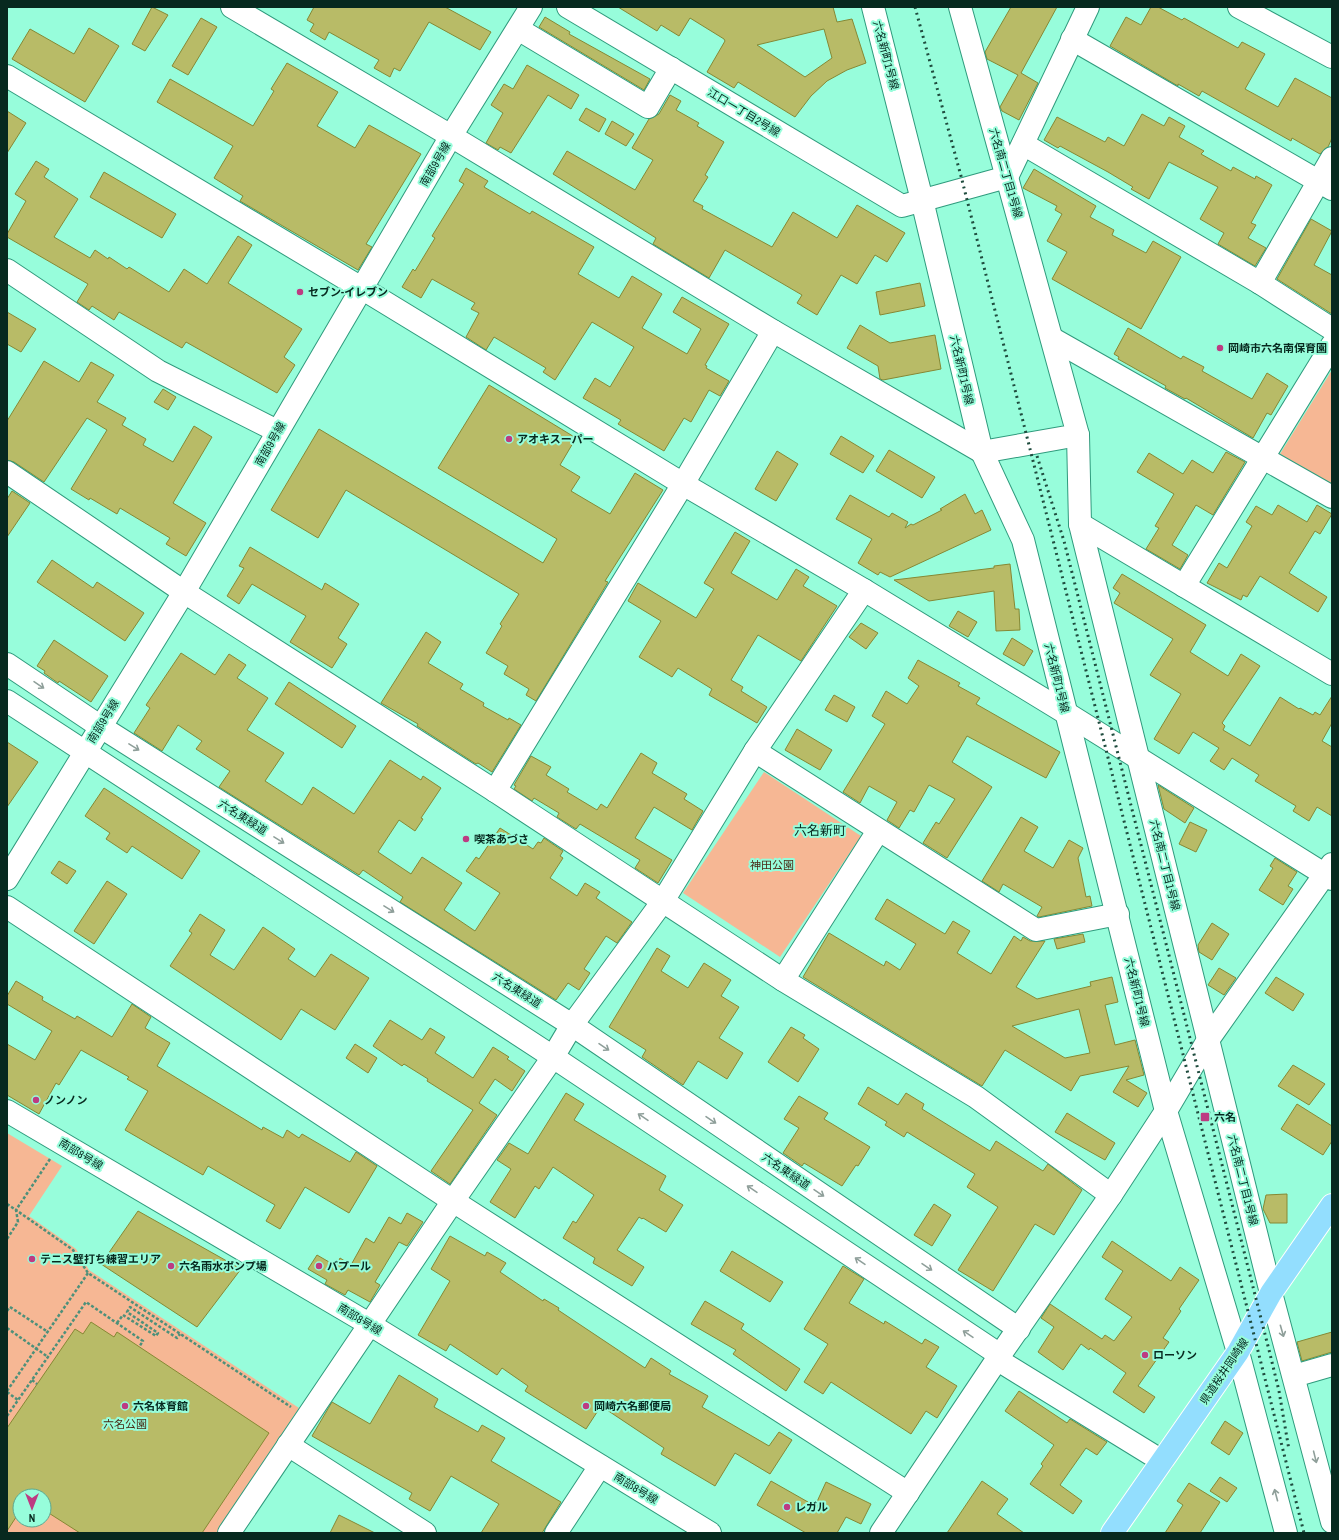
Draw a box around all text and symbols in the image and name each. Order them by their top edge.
street label: 六名新町1号線 [870,19,902,91]
street label: 江口一丁目2号線 [705,85,783,139]
street label: 六名南二丁目1号線 [986,126,1026,220]
street label: 南部9号線 [417,139,453,189]
place label: セブン-イレブン [308,285,388,299]
marker: セブン-イレブン [295,287,305,297]
street label: 六名新町1号線 [947,334,977,406]
place label: 岡崎市六名南保育園 [1228,341,1327,355]
marker: 岡崎市六名南保育園 [1215,343,1225,353]
street label: 南部9号線 [252,419,288,469]
place label: アオキスーパー [517,432,594,446]
marker: アオキスーパー [504,434,514,444]
street label: 六名新町1号線 [1042,642,1072,714]
one-way arrow [34,681,45,690]
street label: 南部9号線 [84,697,122,745]
one-way arrow [128,744,140,752]
street label: 六名東緑道 [216,796,270,838]
street label: 六名南二丁目1号線 [1147,818,1183,912]
district label: 六名新町 [794,822,846,839]
place label: 喫茶あづさ [474,832,529,846]
marker: 喫茶あづさ [461,834,471,844]
one-way arrow [273,836,285,844]
park label: 神田公園 [750,858,794,872]
one-way arrow [383,905,394,913]
street label: 六名新町1号線 [1122,956,1152,1028]
street label: 六名東緑道 [490,969,544,1011]
one-way arrow [598,1043,609,1051]
place label: ノンノン [44,1093,87,1107]
marker: ノンノン [31,1095,41,1105]
place label: 六名 [1214,1110,1236,1124]
marker: 六名 [1199,1111,1211,1123]
one-way arrow [638,1113,649,1121]
one-way arrow [706,1116,717,1124]
street label: 六名南二丁目1号線 [1225,1133,1261,1227]
street label: 南部8号線 [56,1135,106,1173]
street label: 六名東緑道 [759,1150,813,1192]
one-way arrow [746,1185,757,1193]
one-way arrow [813,1190,825,1198]
place label: テニス壁打ち練習エリア [40,1252,161,1266]
marker: テニス壁打ち練習エリア [27,1254,37,1264]
one-way arrow [854,1257,866,1265]
place label: 六名雨水ポンプ場 [179,1259,267,1273]
place label: バプール [327,1259,371,1273]
marker: 六名雨水ポンプ場 [166,1261,176,1271]
marker: バプール [314,1261,324,1271]
one-way arrow [921,1262,932,1271]
street label: 南部8号線 [335,1300,385,1338]
one-way arrow [1279,1324,1286,1337]
one-way arrow [963,1330,974,1338]
street label: 県道桜井岡崎線 [1197,1335,1251,1407]
place label: ローソン [1153,1348,1197,1362]
marker: ローソン [1140,1350,1150,1360]
place label: 六名体育館 [133,1399,188,1413]
place label: 岡崎六名郵便局 [594,1399,671,1413]
marker: 六名体育館 [120,1401,130,1411]
marker: 岡崎六名郵便局 [581,1401,591,1411]
park label: 六名公園 [103,1417,147,1431]
one-way arrow [1312,1450,1319,1463]
street label: 南部8号線 [611,1469,661,1507]
north arrow [12,1488,52,1528]
one-way arrow [1272,1489,1279,1502]
place label: レガル [795,1500,828,1514]
marker: レガル [782,1502,792,1512]
text: N [29,1511,35,1525]

